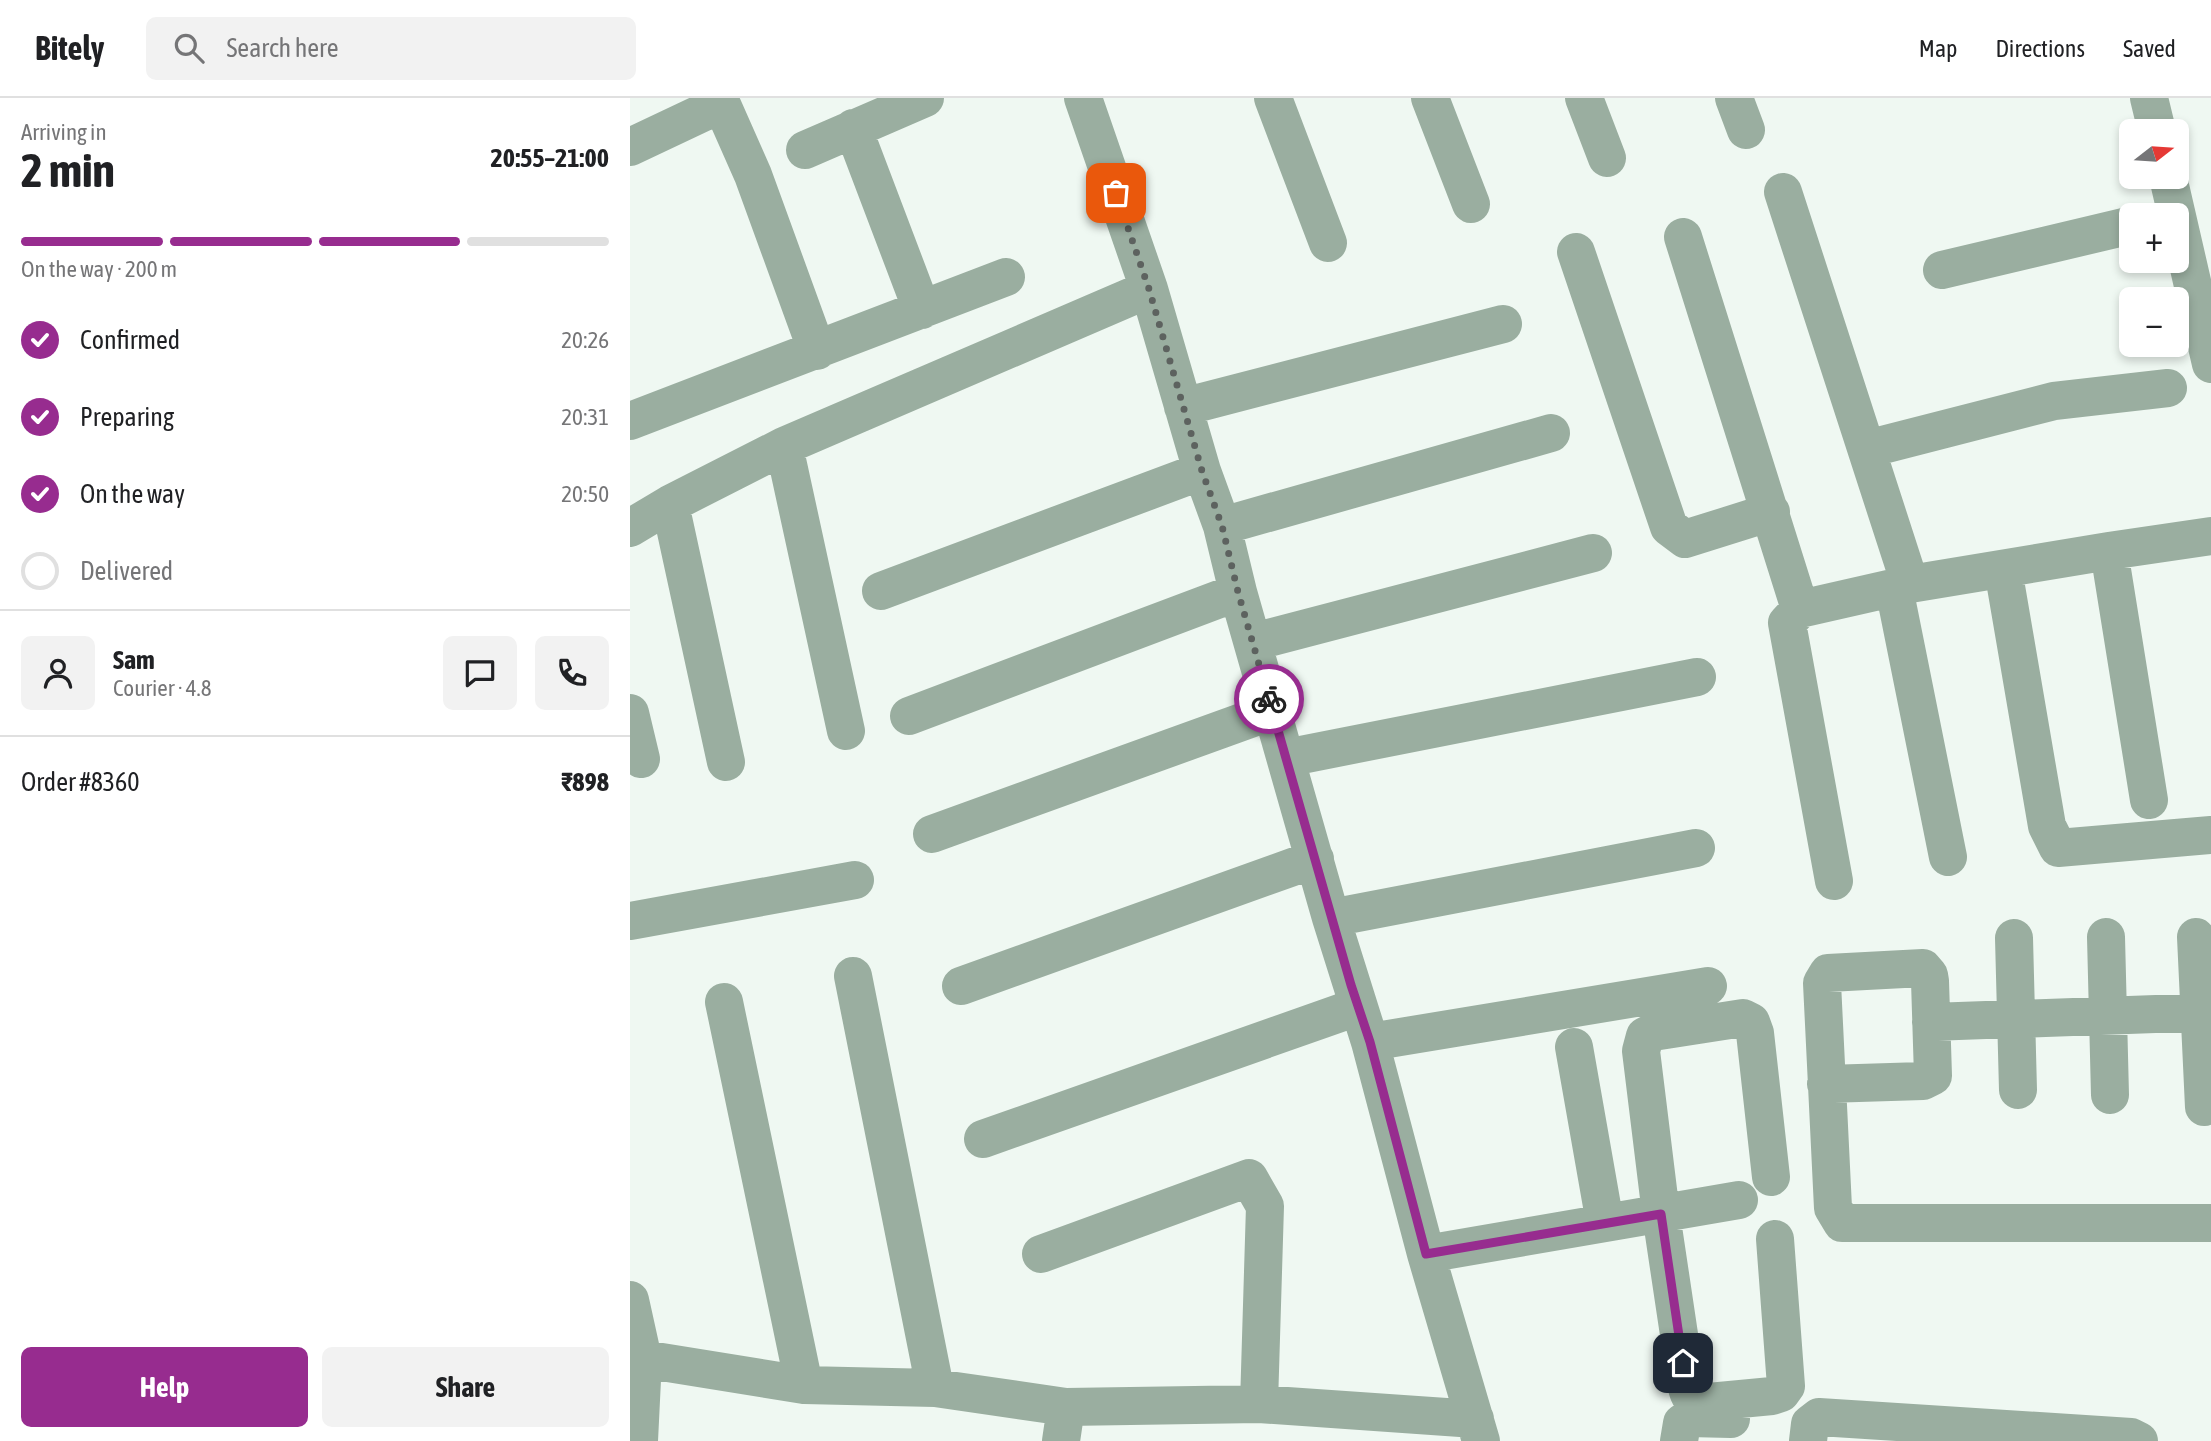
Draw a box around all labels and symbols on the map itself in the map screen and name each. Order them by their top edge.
north arrow [2119,119,2189,189]
pin [1086,163,1146,223]
courier [1234,664,1304,734]
pin [1653,1333,1713,1393]

